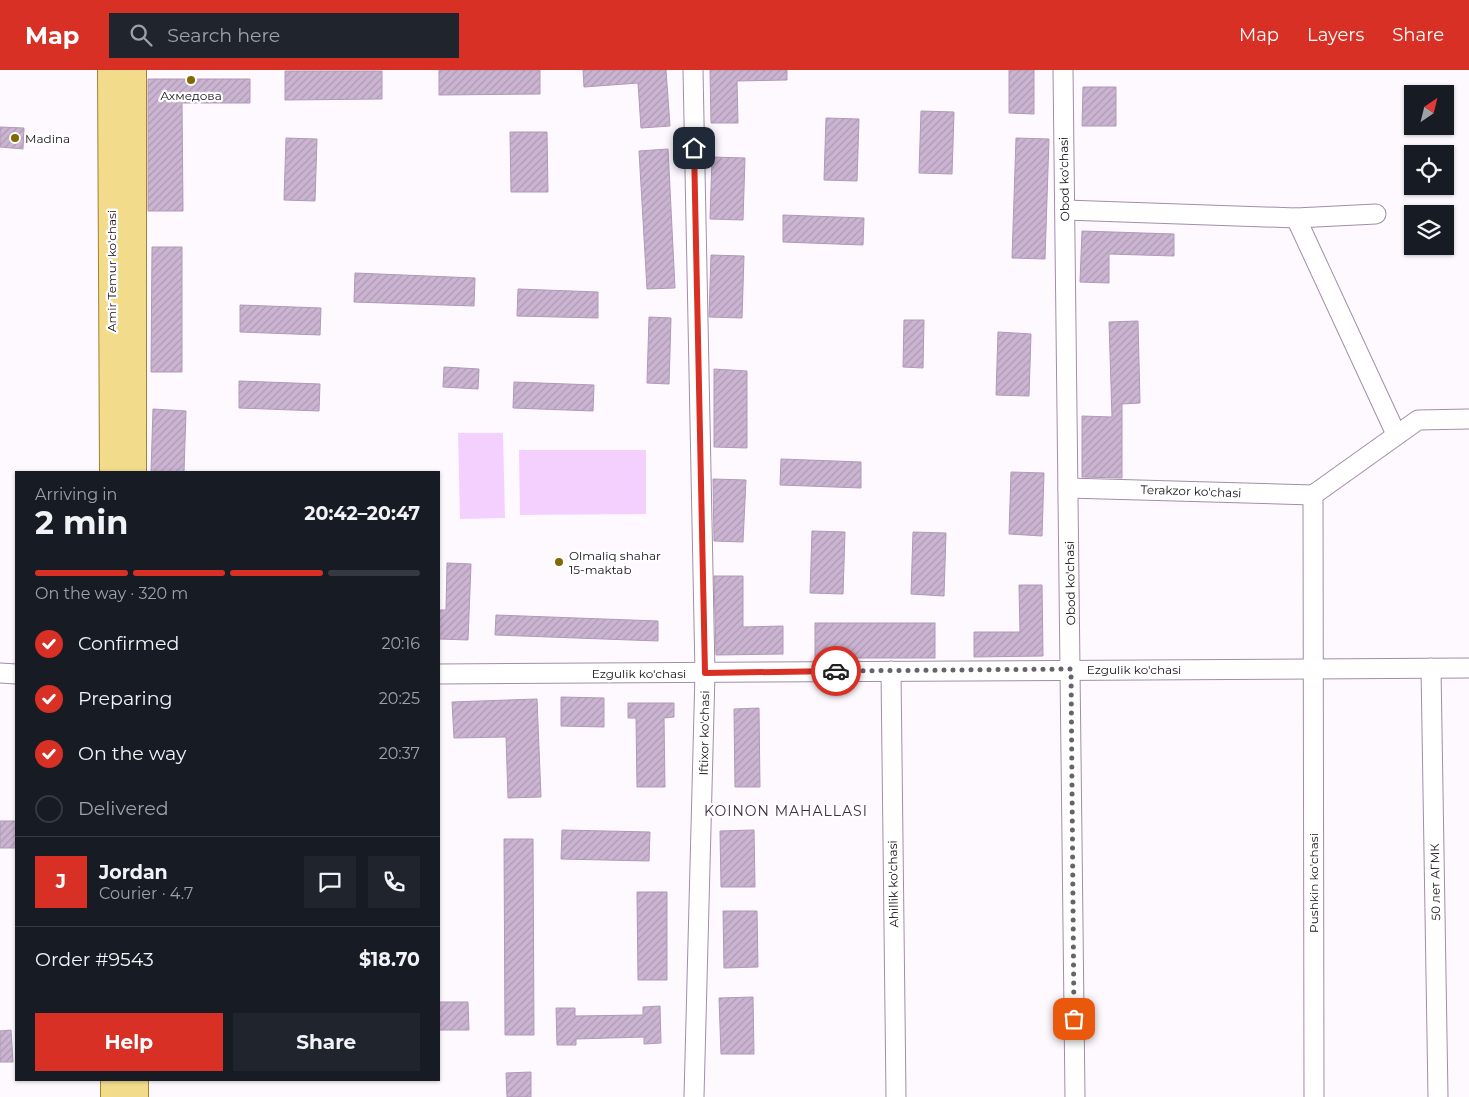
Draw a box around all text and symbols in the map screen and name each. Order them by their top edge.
search box [109,13,459,58]
text: Map [25,21,79,50]
icon: search [127,21,155,49]
text: Search here [167,24,280,47]
text: Map [1239,24,1279,46]
text: Layers [1307,24,1364,46]
text: Share [1392,24,1444,46]
marker: Ахмедова [185,74,197,86]
north arrow [1404,85,1454,135]
map controls [1404,85,1454,255]
place label: Ахмедова [160,88,222,103]
pin [673,127,715,169]
place label: Madina [25,131,70,146]
marker: Madina [9,132,21,144]
icon: home [680,134,708,162]
street label: Obod ko'chasi [1056,137,1072,221]
button: locate [1404,145,1454,195]
button: layers [1404,205,1454,255]
street label: Amir Temur ko'chasi [104,210,119,332]
street label: Terakzor ko'chasi [1140,482,1242,500]
text: Arriving in [35,485,117,504]
text: 20:42–20:47 [304,502,420,525]
text: 2 min [35,503,128,542]
street label: Obod ko'chasi [1062,541,1078,625]
place label: Olmaliq shahar 15-maktab [569,548,661,577]
marker: Olmaliq shahar 15-maktab [553,556,565,568]
text: On the way · 320 m [35,584,188,603]
icon: check [35,630,63,658]
text: Confirmed [78,632,179,655]
text: 20:16 [381,634,420,653]
courier [811,646,861,696]
icon: car [822,657,850,685]
street label: Ezgulik ko'chasi [1087,662,1181,677]
street label: Ezgulik ko'chasi [592,666,686,681]
icon: check [35,685,63,713]
text: Preparing [78,687,173,710]
text: 20:25 [379,689,420,708]
street label: Iftixor ko'chasi [696,690,712,776]
icon: check [35,740,63,768]
text: On the way [78,742,186,765]
text: 20:37 [379,744,420,763]
text: Delivered [78,797,169,820]
district label: KOINON MAHALLASI [704,802,868,820]
street label: Pushkin ko'chasi [1306,833,1321,933]
street label: Ahillik ko'chasi [885,840,901,928]
street label: 50 лет АГМК [1427,843,1443,921]
button: chat [304,856,356,908]
button: phone [368,856,420,908]
text: Jordan [99,861,168,884]
text: J [56,870,66,893]
text: Courier · 4.7 [99,884,193,903]
text: Order #9543 [35,948,154,971]
text: $18.70 [359,948,420,971]
pin [1053,998,1095,1040]
icon: bag [1060,1005,1088,1033]
button: Help [35,1013,223,1071]
button: Share [233,1013,420,1071]

